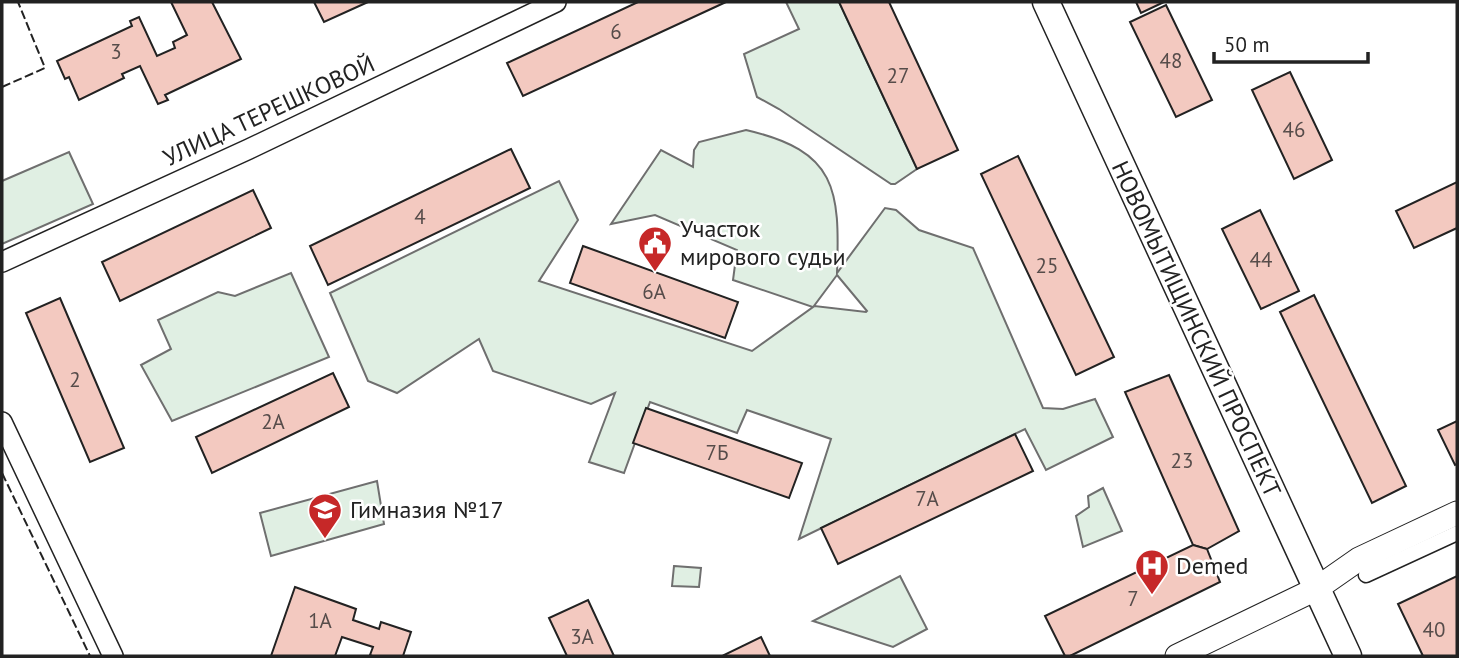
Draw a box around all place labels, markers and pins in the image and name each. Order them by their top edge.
place label: Участок мирового судьи [680,213,846,272]
public building icon: Участок мирового судьи [636,224,674,273]
school or university icon: Гимназия №17 [306,491,344,540]
place label: Гимназия №17 [350,494,504,525]
hospital icon: Demed [1133,547,1171,596]
place label: Demed [1176,550,1248,581]

